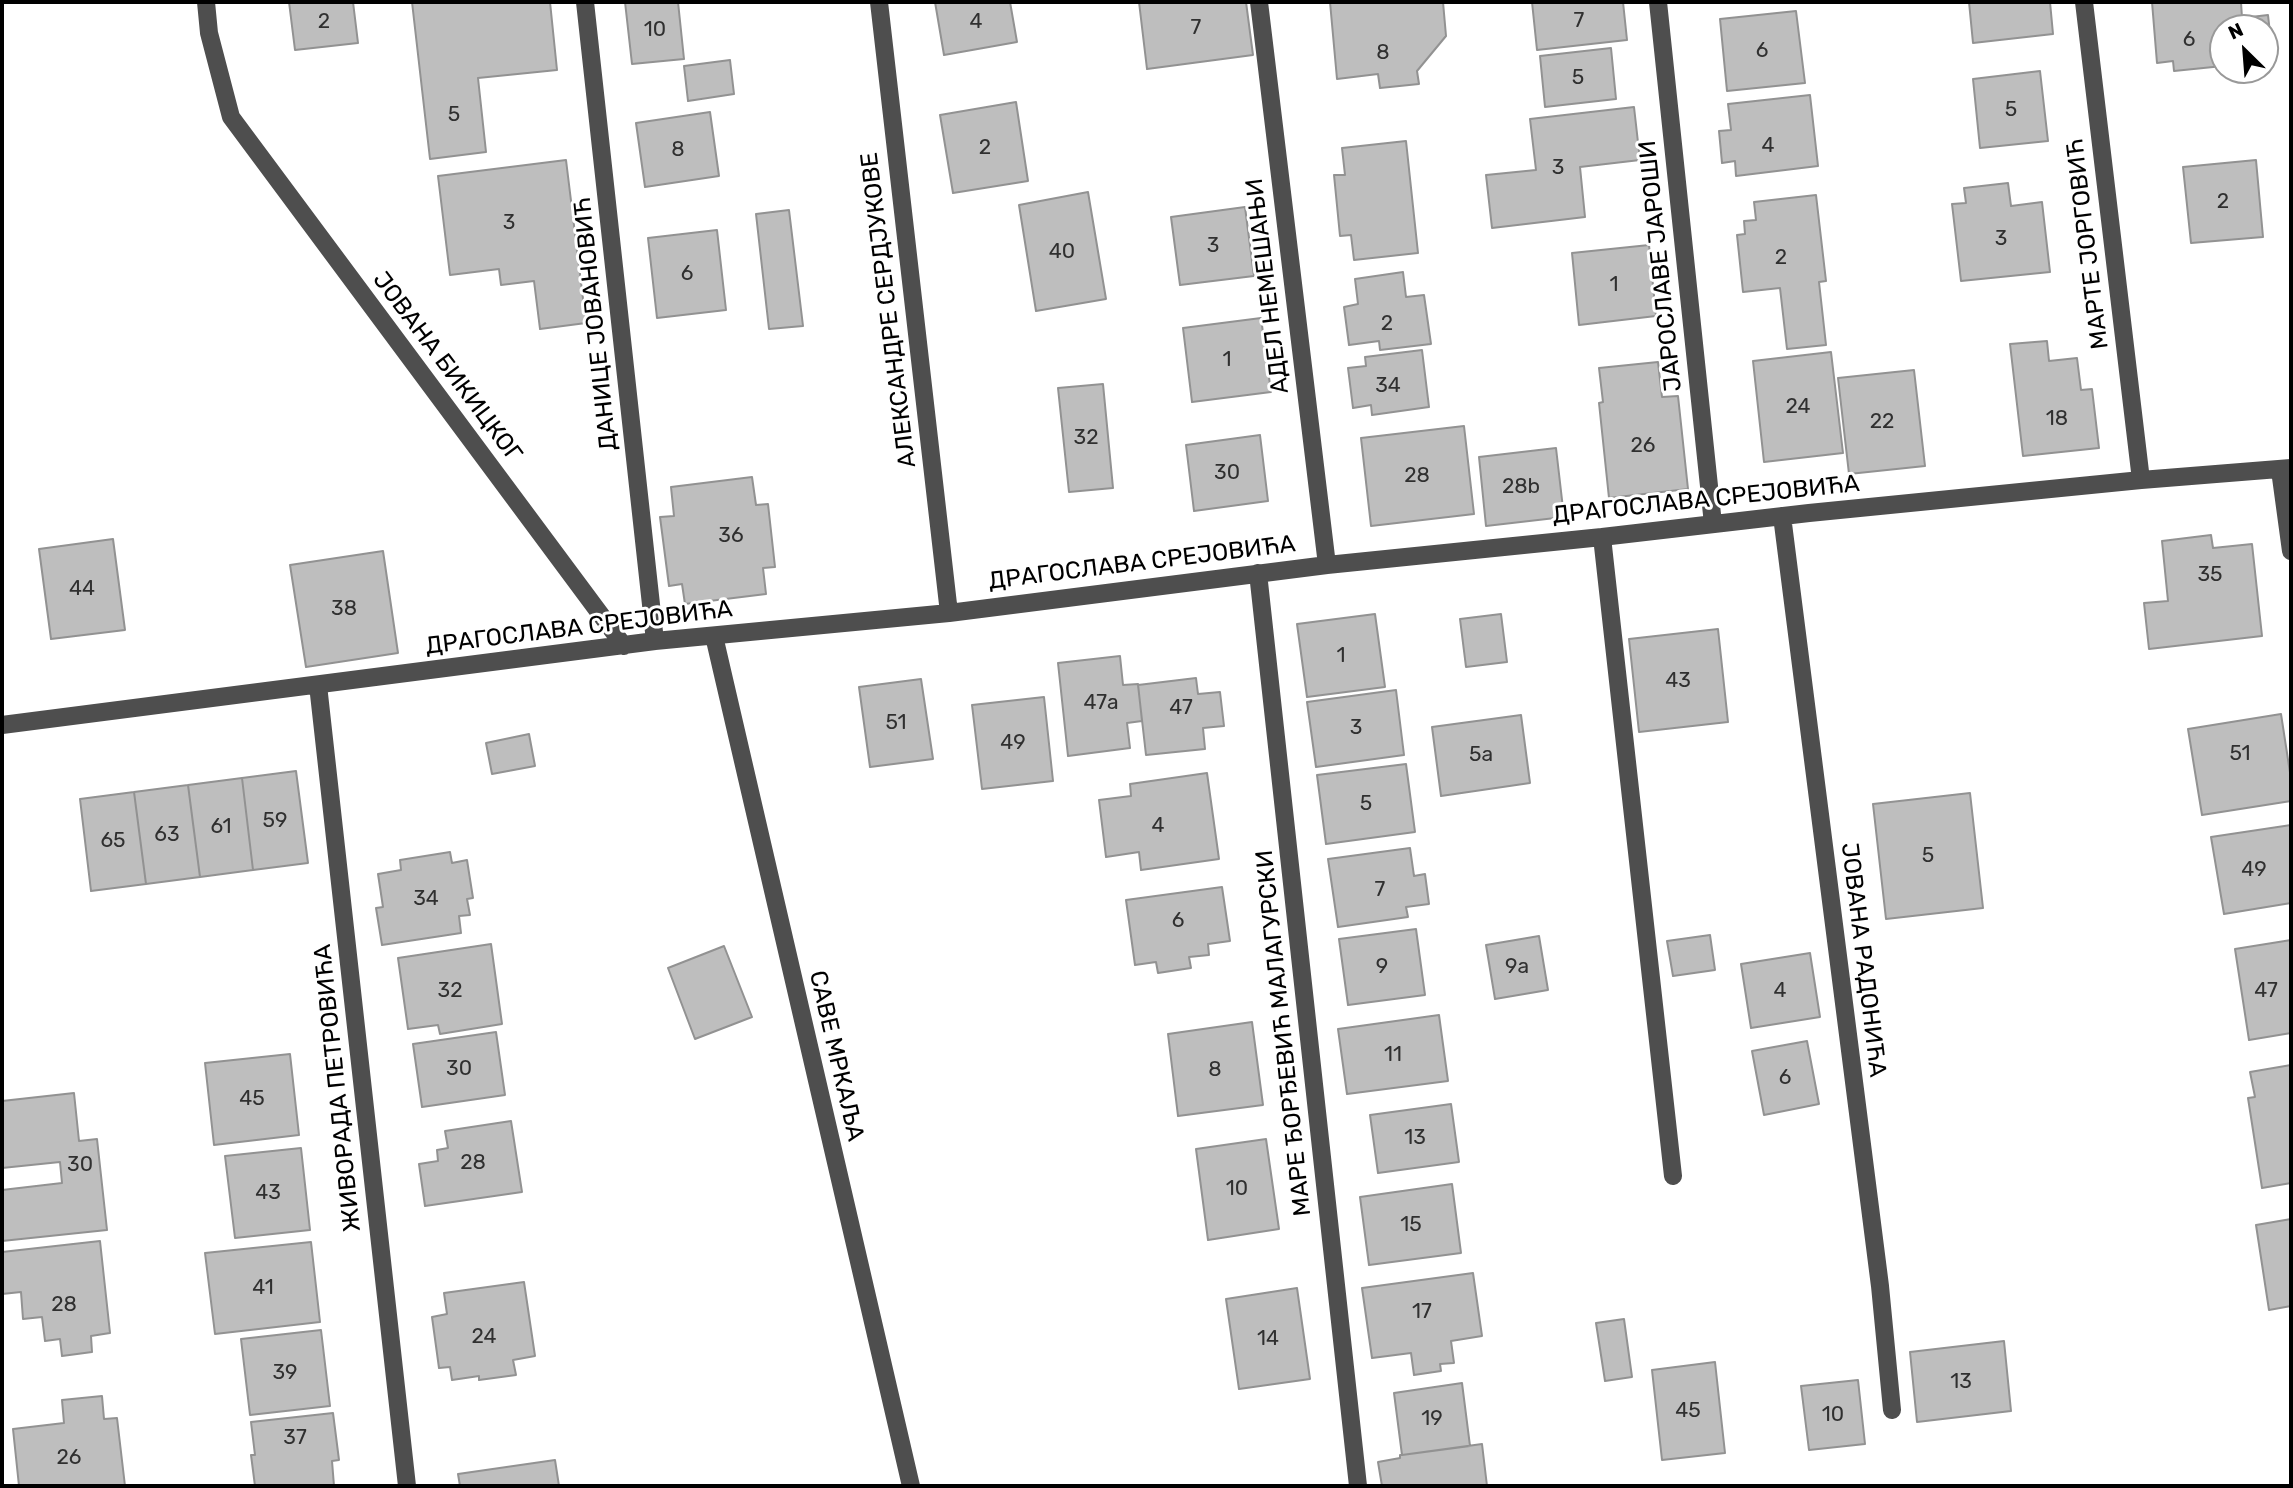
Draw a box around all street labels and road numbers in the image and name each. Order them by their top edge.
street label: МАРТЕ ЈОРГОВИЋ [2061,137,2115,351]
street label: ЈАРОСЛАВЕ ЈАРОШИ [1634,139,1688,393]
street label: АЛЕКСАНДРЕ СЕРДЈУКОВЕ [855,151,923,469]
street label: АДЕЛ НЕМЕШАЊИ [1241,177,1295,395]
street label: ДАНИЦЕ ЈОВАНОВИЋ [568,196,624,452]
street label: ЈОВАНА БИКИЦКОГ [366,267,528,467]
street label: ДРАГОСЛАВА СРЕЈОВИЋА [1551,470,1861,530]
street label: ДРАГОСЛАВА СРЕЈОВИЋА [987,530,1297,596]
street label: ДРАГОСЛАВА СРЕЈОВИЋА [424,595,734,661]
street label: ЈОВАНА РАДОНИЋА [1834,841,1892,1079]
street label: МАРЕ ЂОРЂЕВИЋ МАЛАГУРСКИ [1250,848,1318,1218]
street label: ЖИВОРАДА ПЕТРОВИЋА [309,943,367,1233]
street label: САВЕ МРКАЉА [802,968,870,1144]

